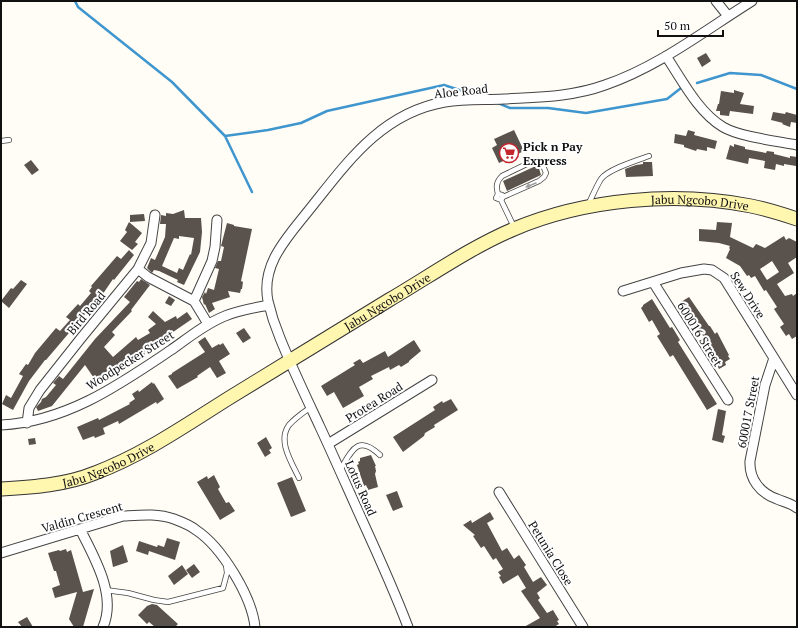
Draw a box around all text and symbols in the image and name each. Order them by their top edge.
scale bar [658,12,723,38]
text: 50 m [664,18,691,33]
street label: Aloe Road [433,81,489,101]
place label: Pick n Pay Express [523,139,583,168]
supermarket icon: Pick n Pay Express [498,142,520,164]
one-way arrow [525,182,536,188]
street label: Jabu Ngcobo Drive [650,191,750,213]
street label: Jabu Ngcobo Drive [341,269,433,333]
street label: Sew Drive [727,269,769,321]
street label: Bird Road [64,288,109,338]
street label: 600016 Street [674,299,726,370]
street label: Woodpecker Street [83,327,177,393]
street label: 600017 Street [734,374,762,449]
street label: Protea Road [343,378,406,425]
street label: Jabu Ngcobo Drive [61,439,157,490]
street label: Lotus Road [342,458,380,518]
street label: Valdin Crescent [40,498,125,536]
street label: Petunia Close [525,518,577,588]

